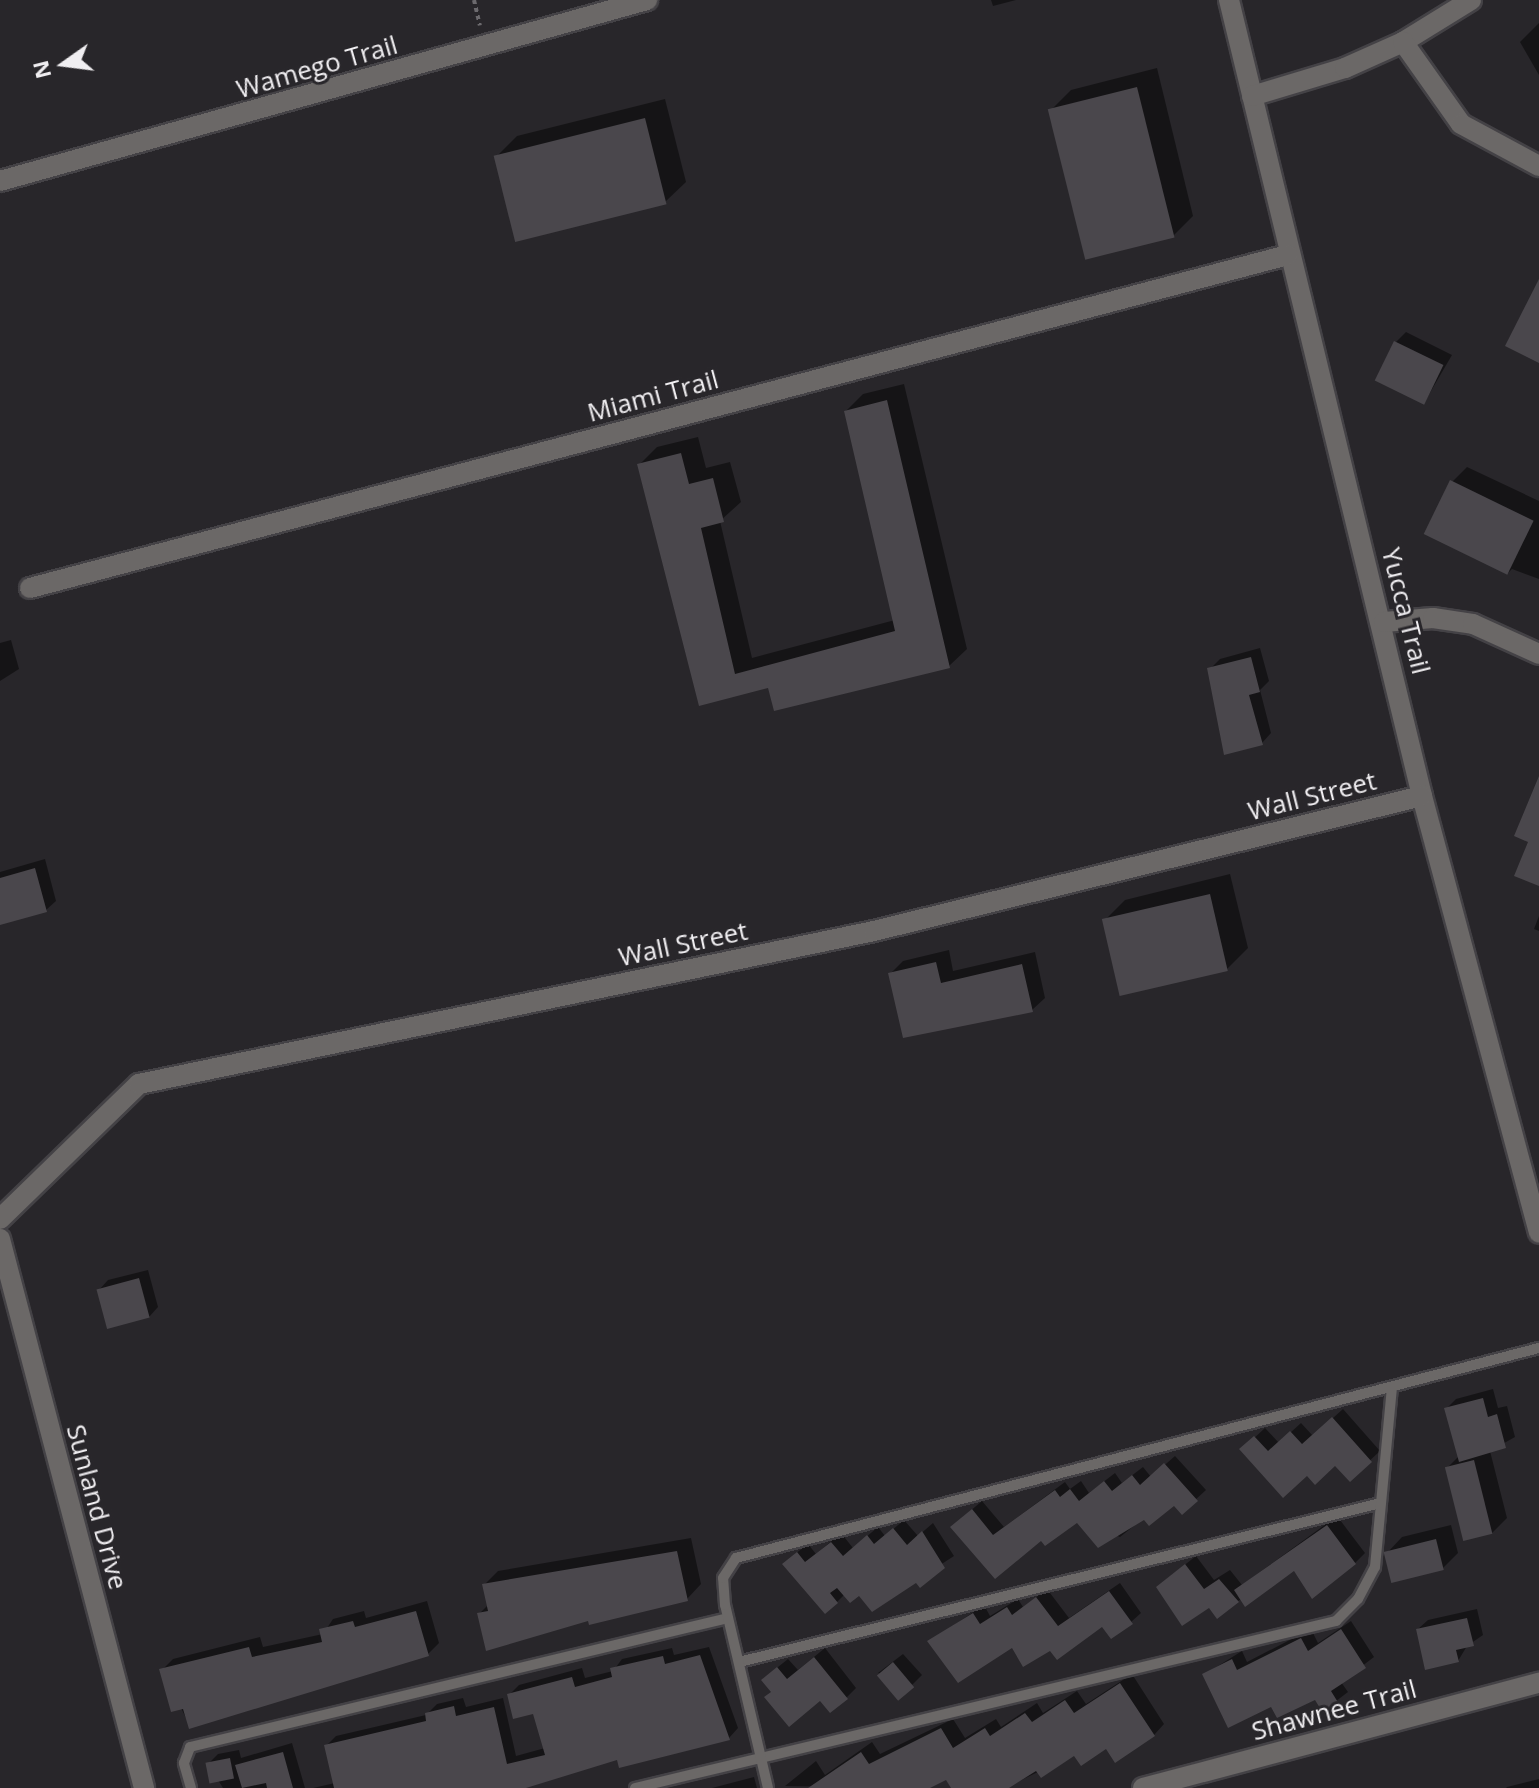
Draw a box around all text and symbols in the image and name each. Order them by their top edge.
north arrow [24,24,104,104]
street label: Wamego Trail [233,29,401,105]
text: N [24,58,57,82]
street label: Miami Trail [584,364,722,428]
street label: Yucca Trail [1375,545,1437,677]
street label: Wall Street [1245,765,1379,827]
street label: Wall Street [616,915,750,973]
street label: Sunland Drive [60,1421,134,1593]
street label: Shawnee Trail [1248,1673,1420,1747]

